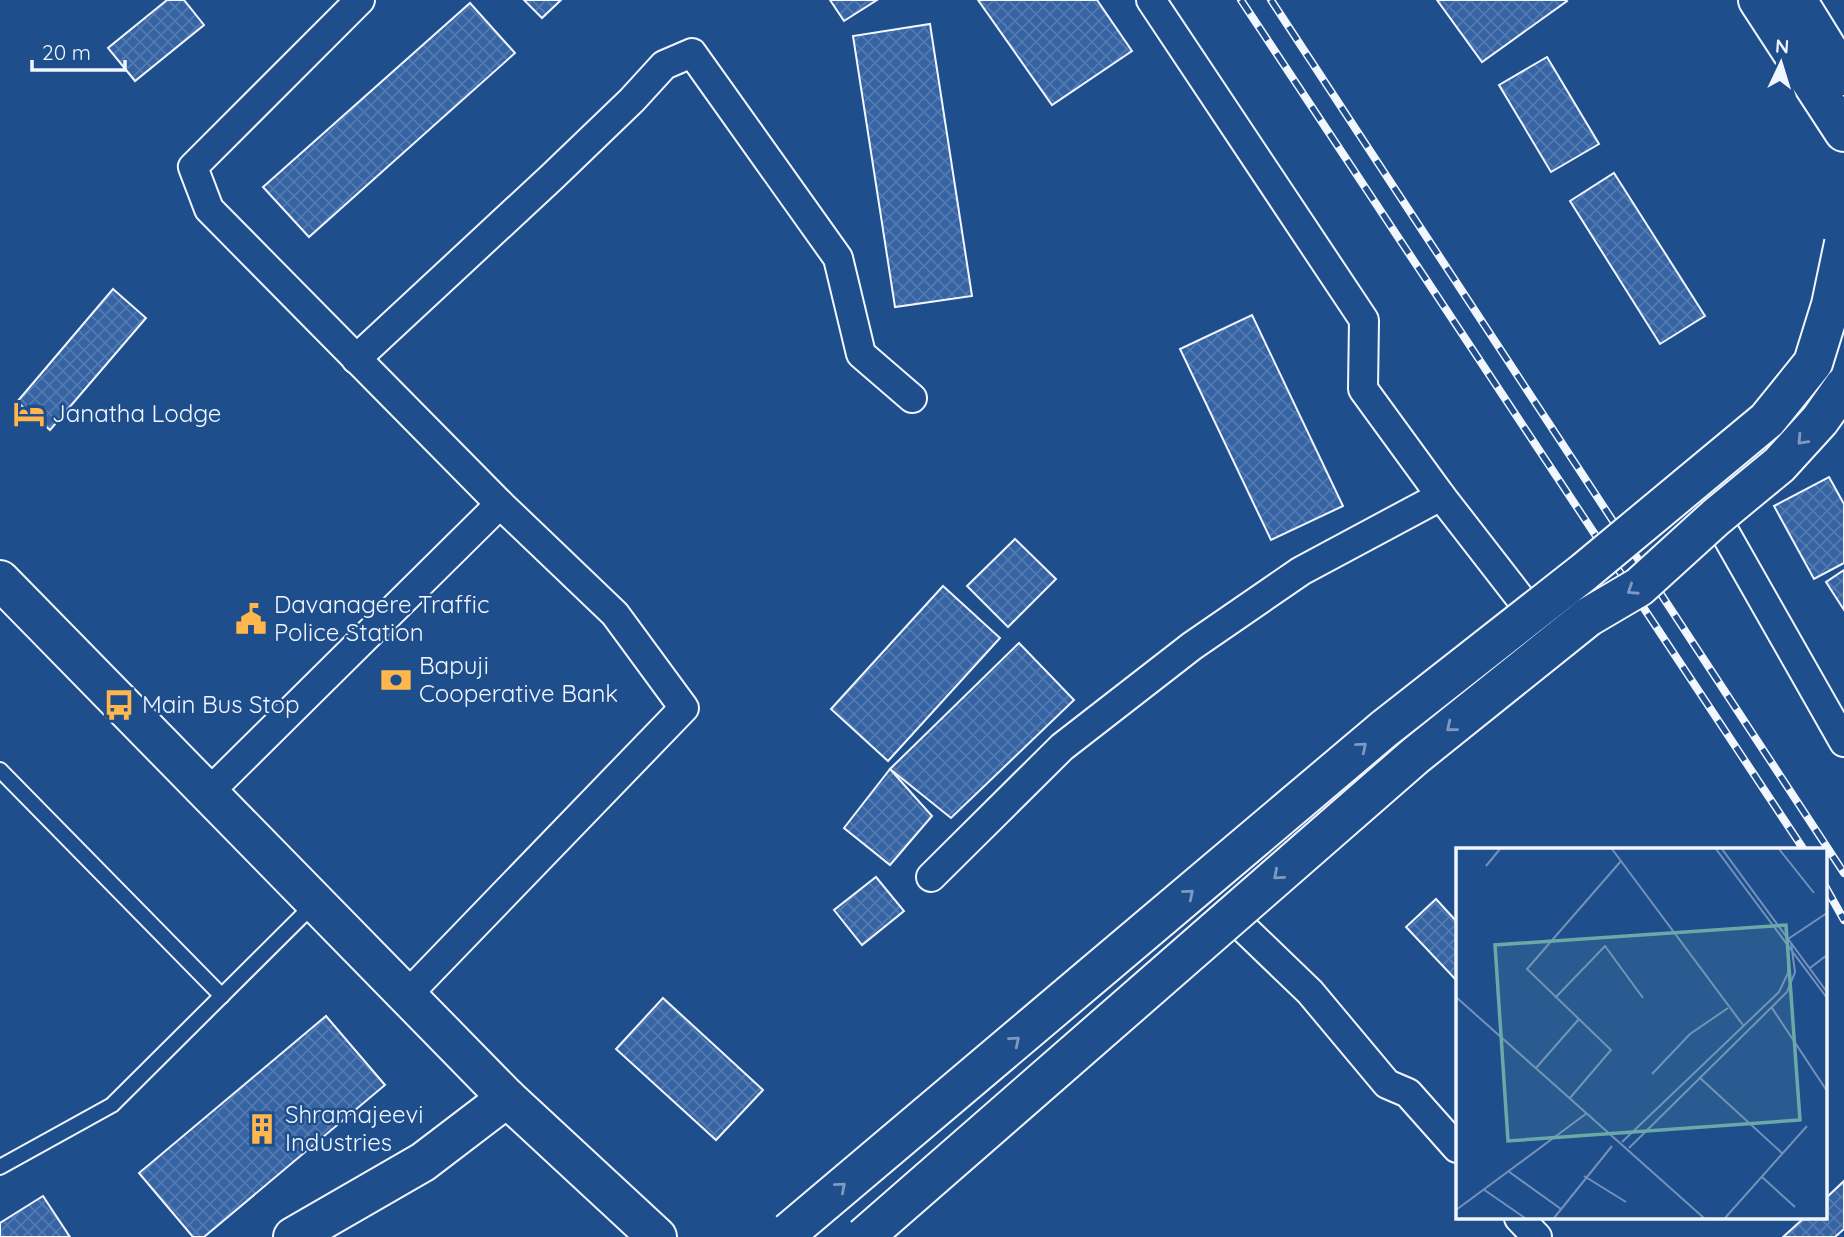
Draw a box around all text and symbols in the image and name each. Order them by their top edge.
scale bar [32,28,124,72]
north arrow [1746,28,1816,98]
text: N [1774,34,1790,58]
text: 20 m [42,39,91,65]
hotel icon: Janatha Lodge [12,397,46,431]
place label: Janatha Lodge [52,398,221,428]
one-way arrow [1798,432,1810,445]
one-way arrow [1627,582,1640,595]
place label: Davanagere Traffic Police Station [274,589,489,647]
public building icon: Davanagere Traffic Police Station [234,602,268,636]
place label: Bapuji Cooperative Bank [419,650,618,708]
bank icon: Bapuji Cooperative Bank [379,663,413,697]
bus stop icon: Main Bus Stop [102,688,136,722]
place label: Main Bus Stop [142,689,300,719]
one-way arrow [1446,719,1458,732]
one-way arrow [1355,743,1367,756]
inset map [1456,848,1826,1220]
one-way arrow [1273,867,1286,879]
one-way arrow [1180,890,1193,902]
one-way arrow [1006,1037,1019,1049]
place label: Shramajeevi Industries [285,1099,423,1157]
building icon: Shramajeevi Industries [245,1112,279,1146]
one-way arrow [832,1183,845,1195]

